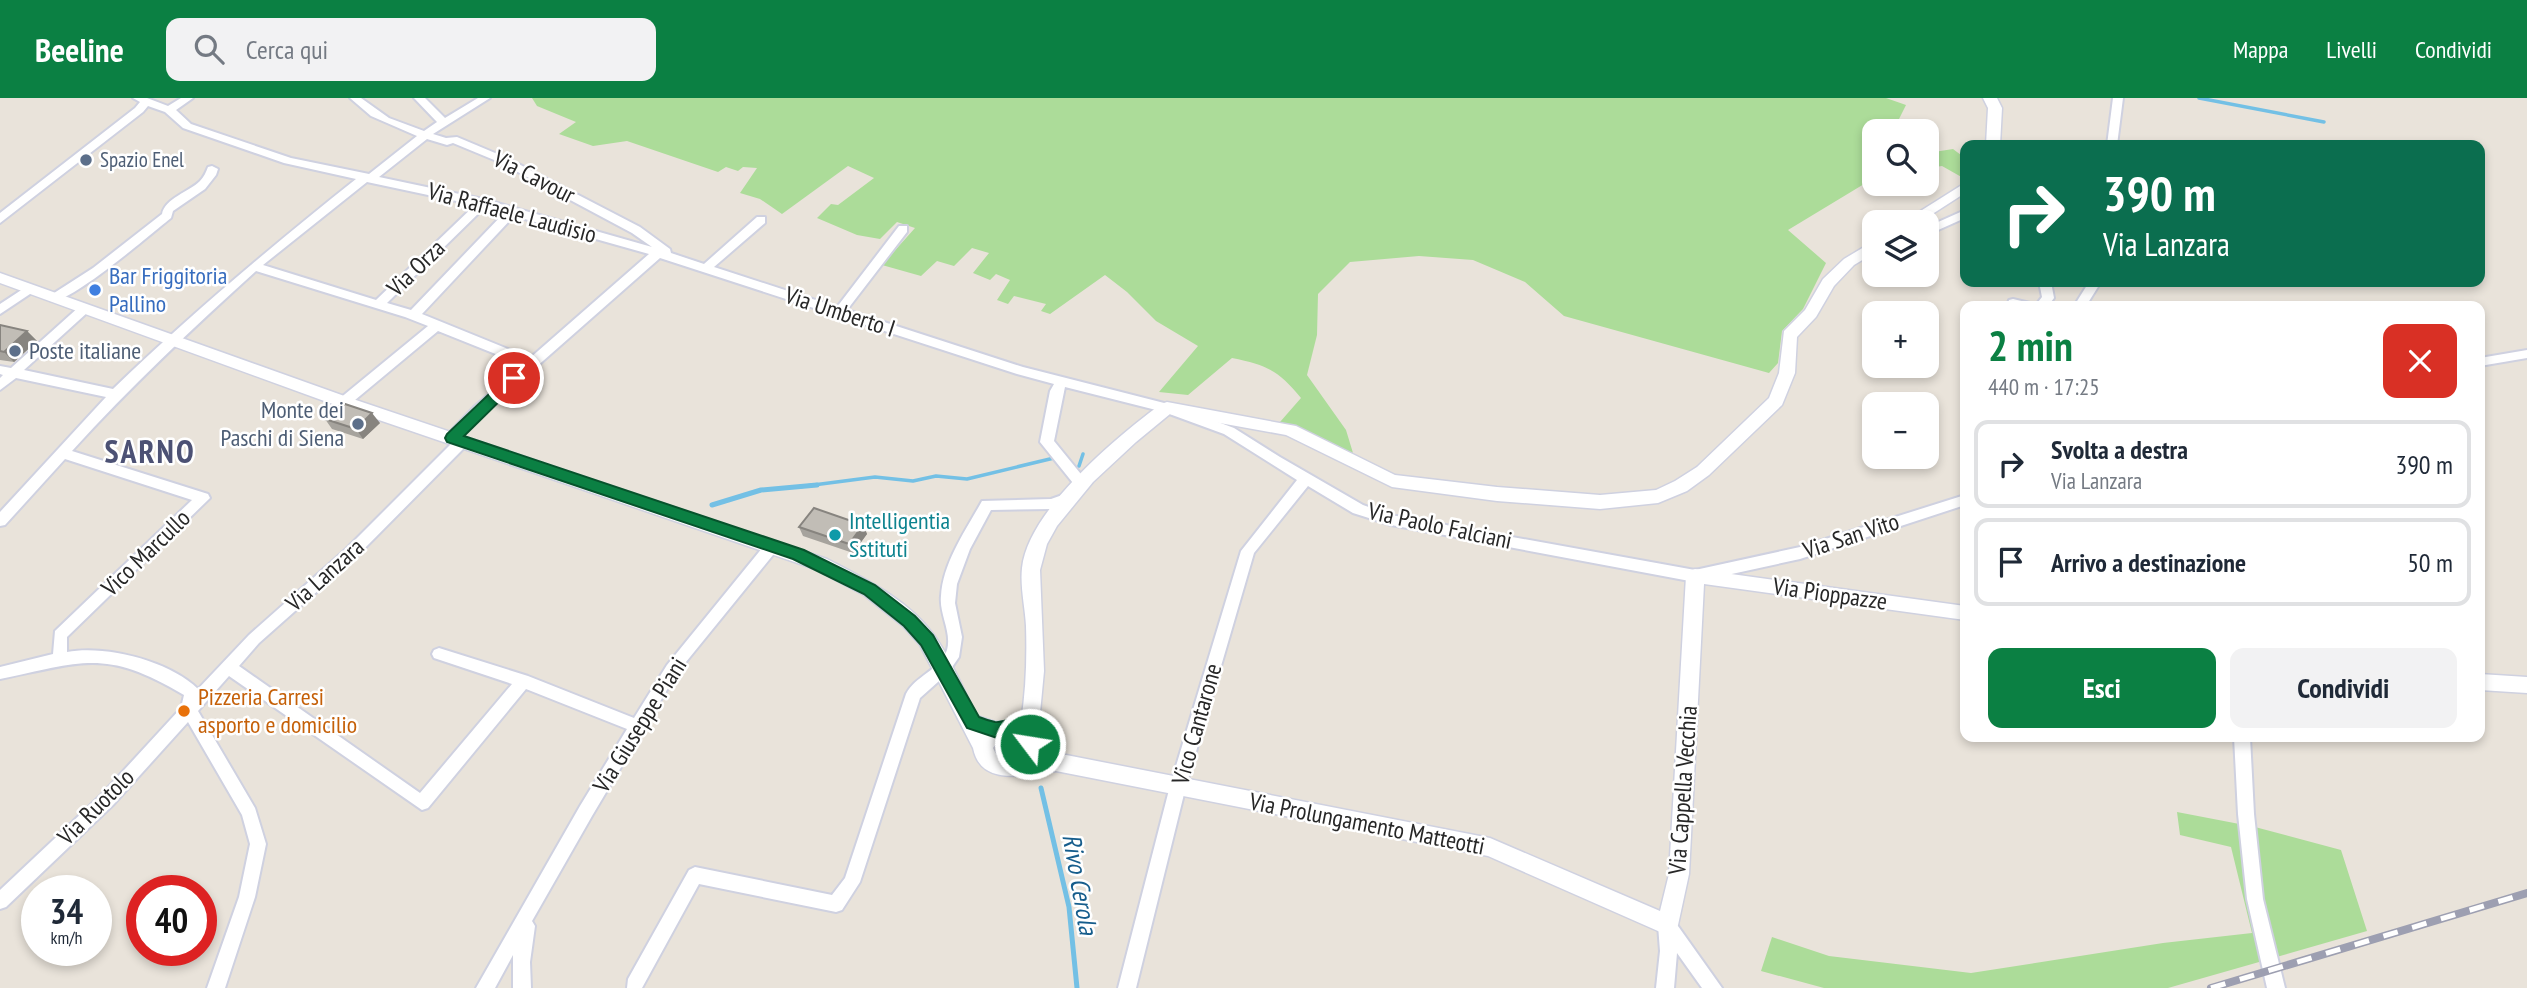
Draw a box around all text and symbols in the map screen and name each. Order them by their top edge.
search box [166,18,656,81]
text: Beeline [35,28,124,71]
icon: search [190,30,228,68]
text: Cerca qui [246,33,328,66]
text: Mappa [2233,34,2288,65]
text: Livelli [2326,34,2377,65]
text: Condividi [2415,34,2492,65]
map controls [1862,119,1939,469]
button: search [1862,119,1939,196]
street label: Via Cavour [487,142,581,211]
place label: Spazio Enel [100,146,184,173]
marker: Spazio Enel [78,152,94,168]
text: 390 m [2103,161,2216,225]
icon: right [1988,168,2079,259]
street label: Via Raffaele Laudisio [423,175,600,250]
button: layers [1862,210,1939,287]
text: Via Lanzara [2103,223,2230,265]
street label: Via Orza [379,233,451,303]
place label: Bar Friggitoria Pallino [109,260,227,319]
street label: Via Umberto I [780,279,899,344]
marker: Bar Friggitoria Pallino [87,282,103,298]
button: + [1862,301,1939,378]
text: 2 min [1988,318,2073,373]
button: close [2383,324,2457,398]
place label: Poste italiane [29,335,141,366]
marker: Poste italiane [7,343,23,359]
pin [484,348,544,408]
icon: arrive [495,359,533,397]
text: 440 m · 17:25 [1988,372,2100,401]
button: − [1862,392,1939,469]
place label: Monte dei Paschi di Siena [220,394,344,453]
marker: Monte dei Paschi di Siena [350,416,366,432]
district label: SARNO [104,430,196,472]
text: Svolta a destra [2051,433,2188,466]
icon: right [1992,445,2030,483]
text: 390 m [2395,448,2453,481]
text: Via Lanzara [2051,466,2142,495]
street label: Via Paolo Falciani [1364,495,1515,556]
street label: Vico Marcullo [94,503,197,603]
place label: Intelligentia Sstituti [849,505,950,564]
street label: Via San Vito [1798,505,1903,566]
marker: Intelligentia Sstituti [827,527,843,543]
street label: Via Lanzara [278,531,370,619]
icon: arrive [1992,543,2030,581]
text: Arrivo a destinazione [2051,546,2246,579]
text: 50 m [2407,546,2453,579]
street label: Via Pioppazze [1770,570,1889,617]
button: Esci [1988,648,2216,728]
button: Condividi [2230,648,2457,728]
street label: Via Giuseppe Piani [585,651,693,799]
street label: Vico Cantarone [1164,660,1229,789]
place label: Pizzeria Carresi asporto e domicilio [198,681,357,740]
marker: Pizzeria Carresi asporto e domicilio [176,703,192,719]
street label: Via Cappella Vecchia [1661,705,1704,876]
position arrow [993,707,1067,781]
street label: Via Ruotolo [50,762,141,852]
street label: Via Prolungamento Matteotti [1246,785,1487,862]
water label: Rivo Cerola [1055,831,1106,938]
speed limit sign: 40 [126,875,217,966]
text: 34 [50,888,83,934]
text: km/h [51,926,82,949]

